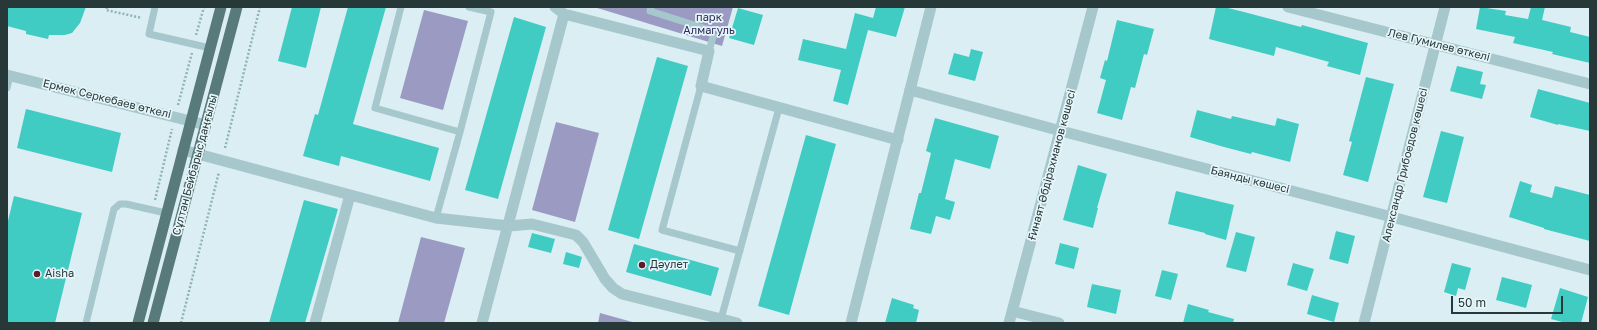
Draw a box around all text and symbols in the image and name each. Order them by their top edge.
park label: парк Алмагуль [683,11,735,37]
street label: Лев Гумилев өткелі [1387,26,1491,64]
street label: Ермек Серкебаев өткелі [42,77,172,121]
street label: Александр Грибоедов көшесі [1379,86,1431,244]
street label: Ғинаят Әбдірахманов көшесі [1026,88,1078,242]
street label: Сұлтан Бейбарыс даңғылы [170,93,220,237]
street label: Баянды көшесі [1209,164,1291,196]
place label: Дәулет [650,258,688,272]
marker: Дәулет [637,260,647,270]
place label: Aisha [45,267,74,281]
marker: Aisha [32,269,42,279]
scale bar [1453,288,1565,314]
text: 50 m [1458,295,1486,310]

